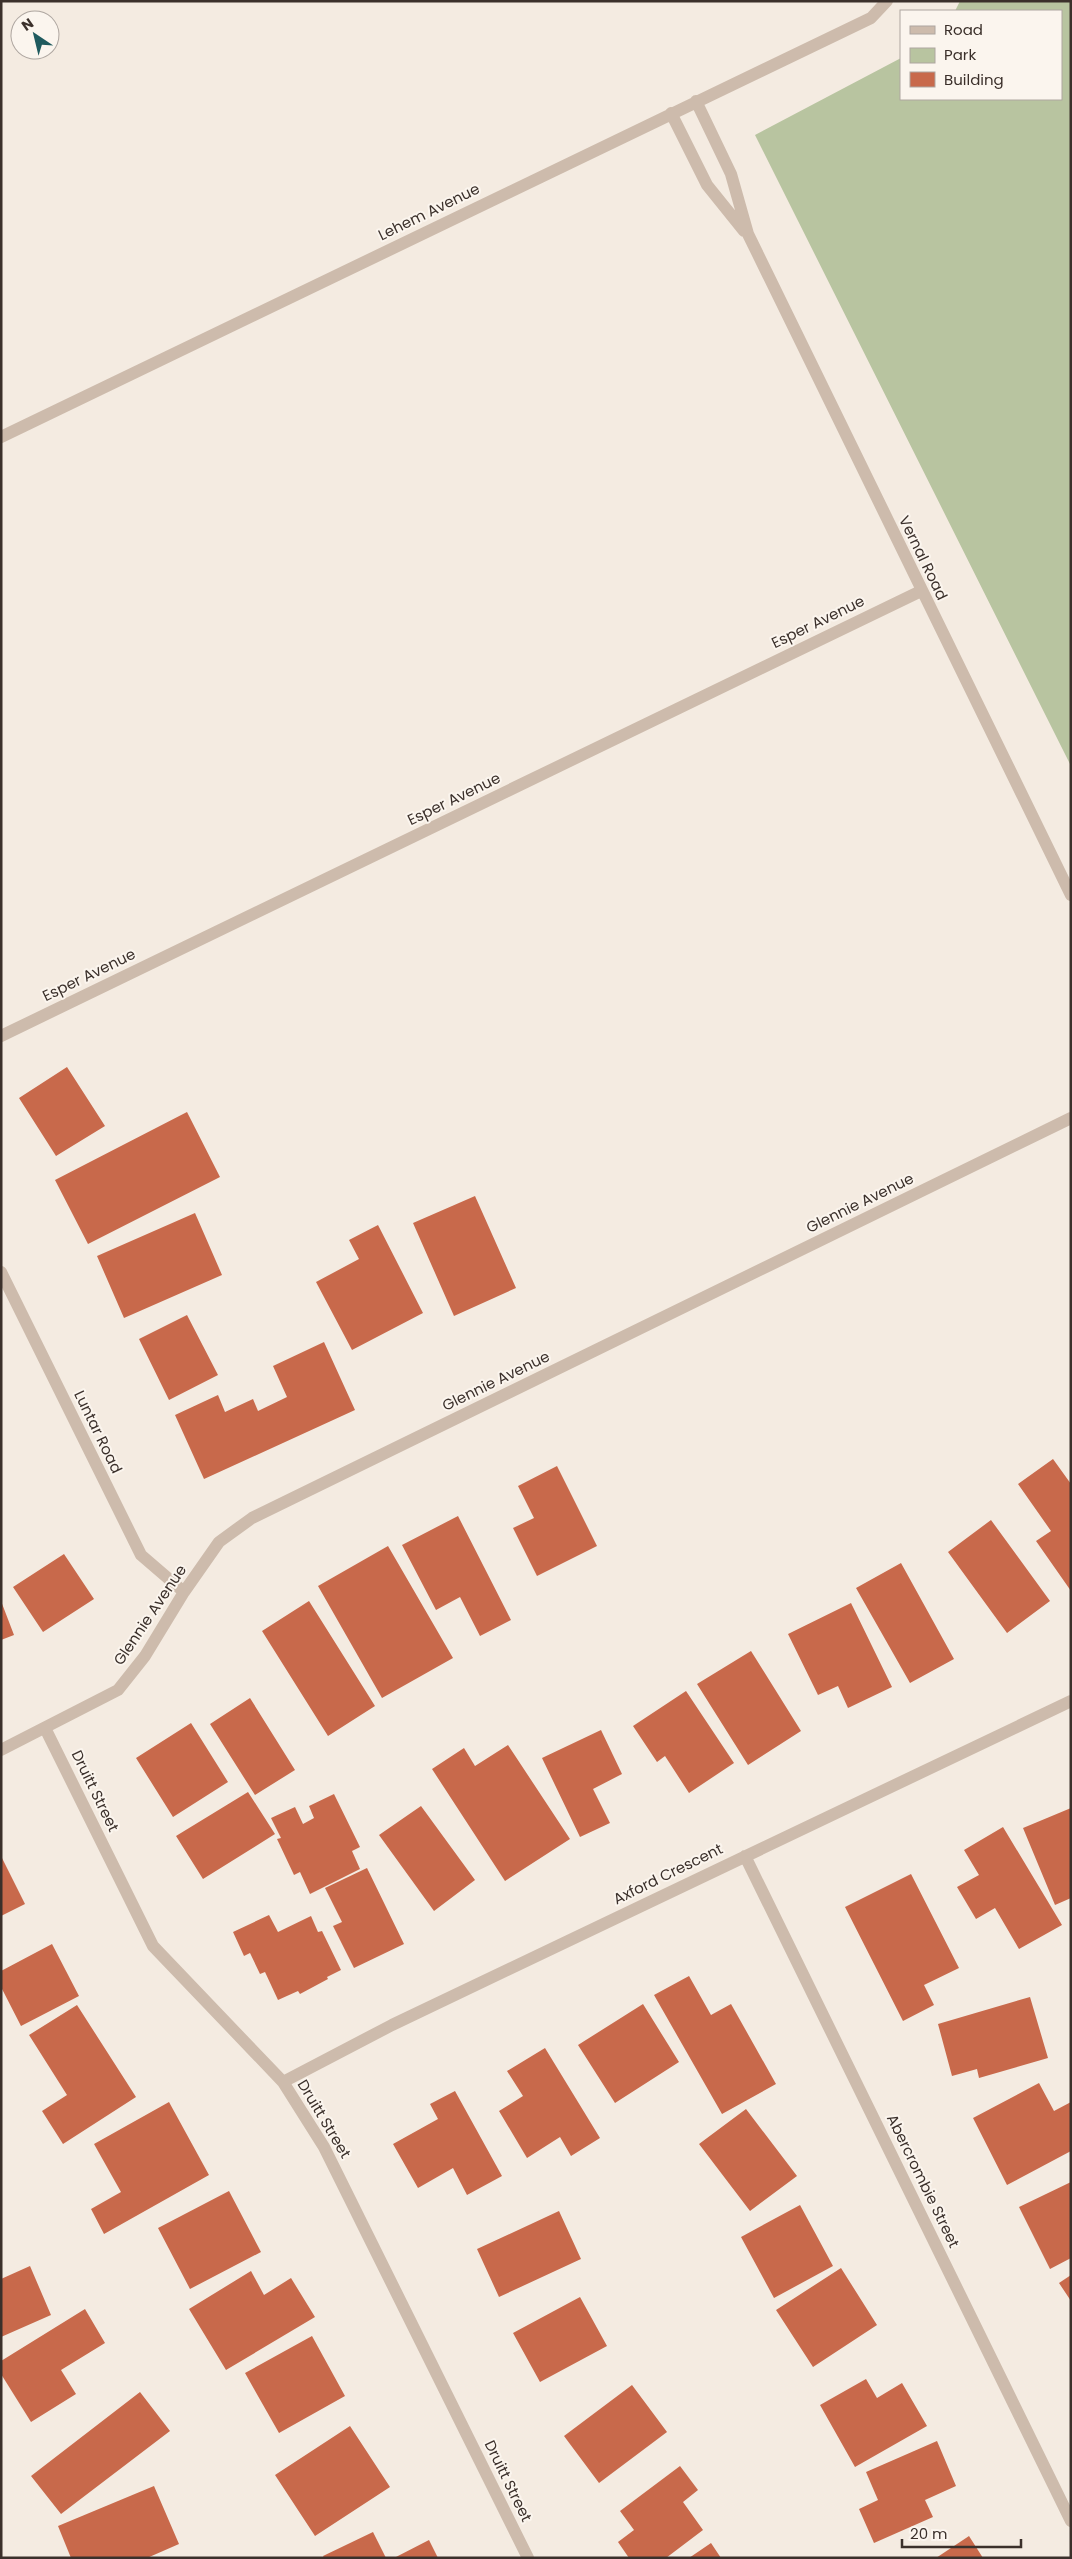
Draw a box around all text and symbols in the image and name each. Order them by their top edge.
north arrow [10,10,60,60]
legend [900,10,1062,100]
text: N [17,13,38,36]
text: Road [944,19,983,40]
text: Park [944,44,976,65]
text: Building [944,69,1004,90]
street label: Lehem Avenue [375,178,483,245]
street label: Vernal Road [894,512,953,603]
street label: Esper Avenue [768,590,868,653]
street label: Esper Avenue [404,767,504,830]
street label: Esper Avenue [39,943,139,1006]
street label: Glennie Avenue [803,1167,917,1238]
street label: Glennie Avenue [439,1345,553,1416]
street label: Luntar Road [69,1387,128,1477]
street label: Glennie Avenue [108,1560,191,1669]
street label: Druitt Street [67,1746,124,1835]
street label: Axford Crescent [610,1838,726,1909]
street label: Druitt Street [293,2075,356,2162]
street label: Abercrombie Street [882,2111,965,2251]
street label: Druitt Street [480,2436,537,2525]
scale bar [902,2516,1021,2548]
text: 20 m [910,2523,948,2544]

